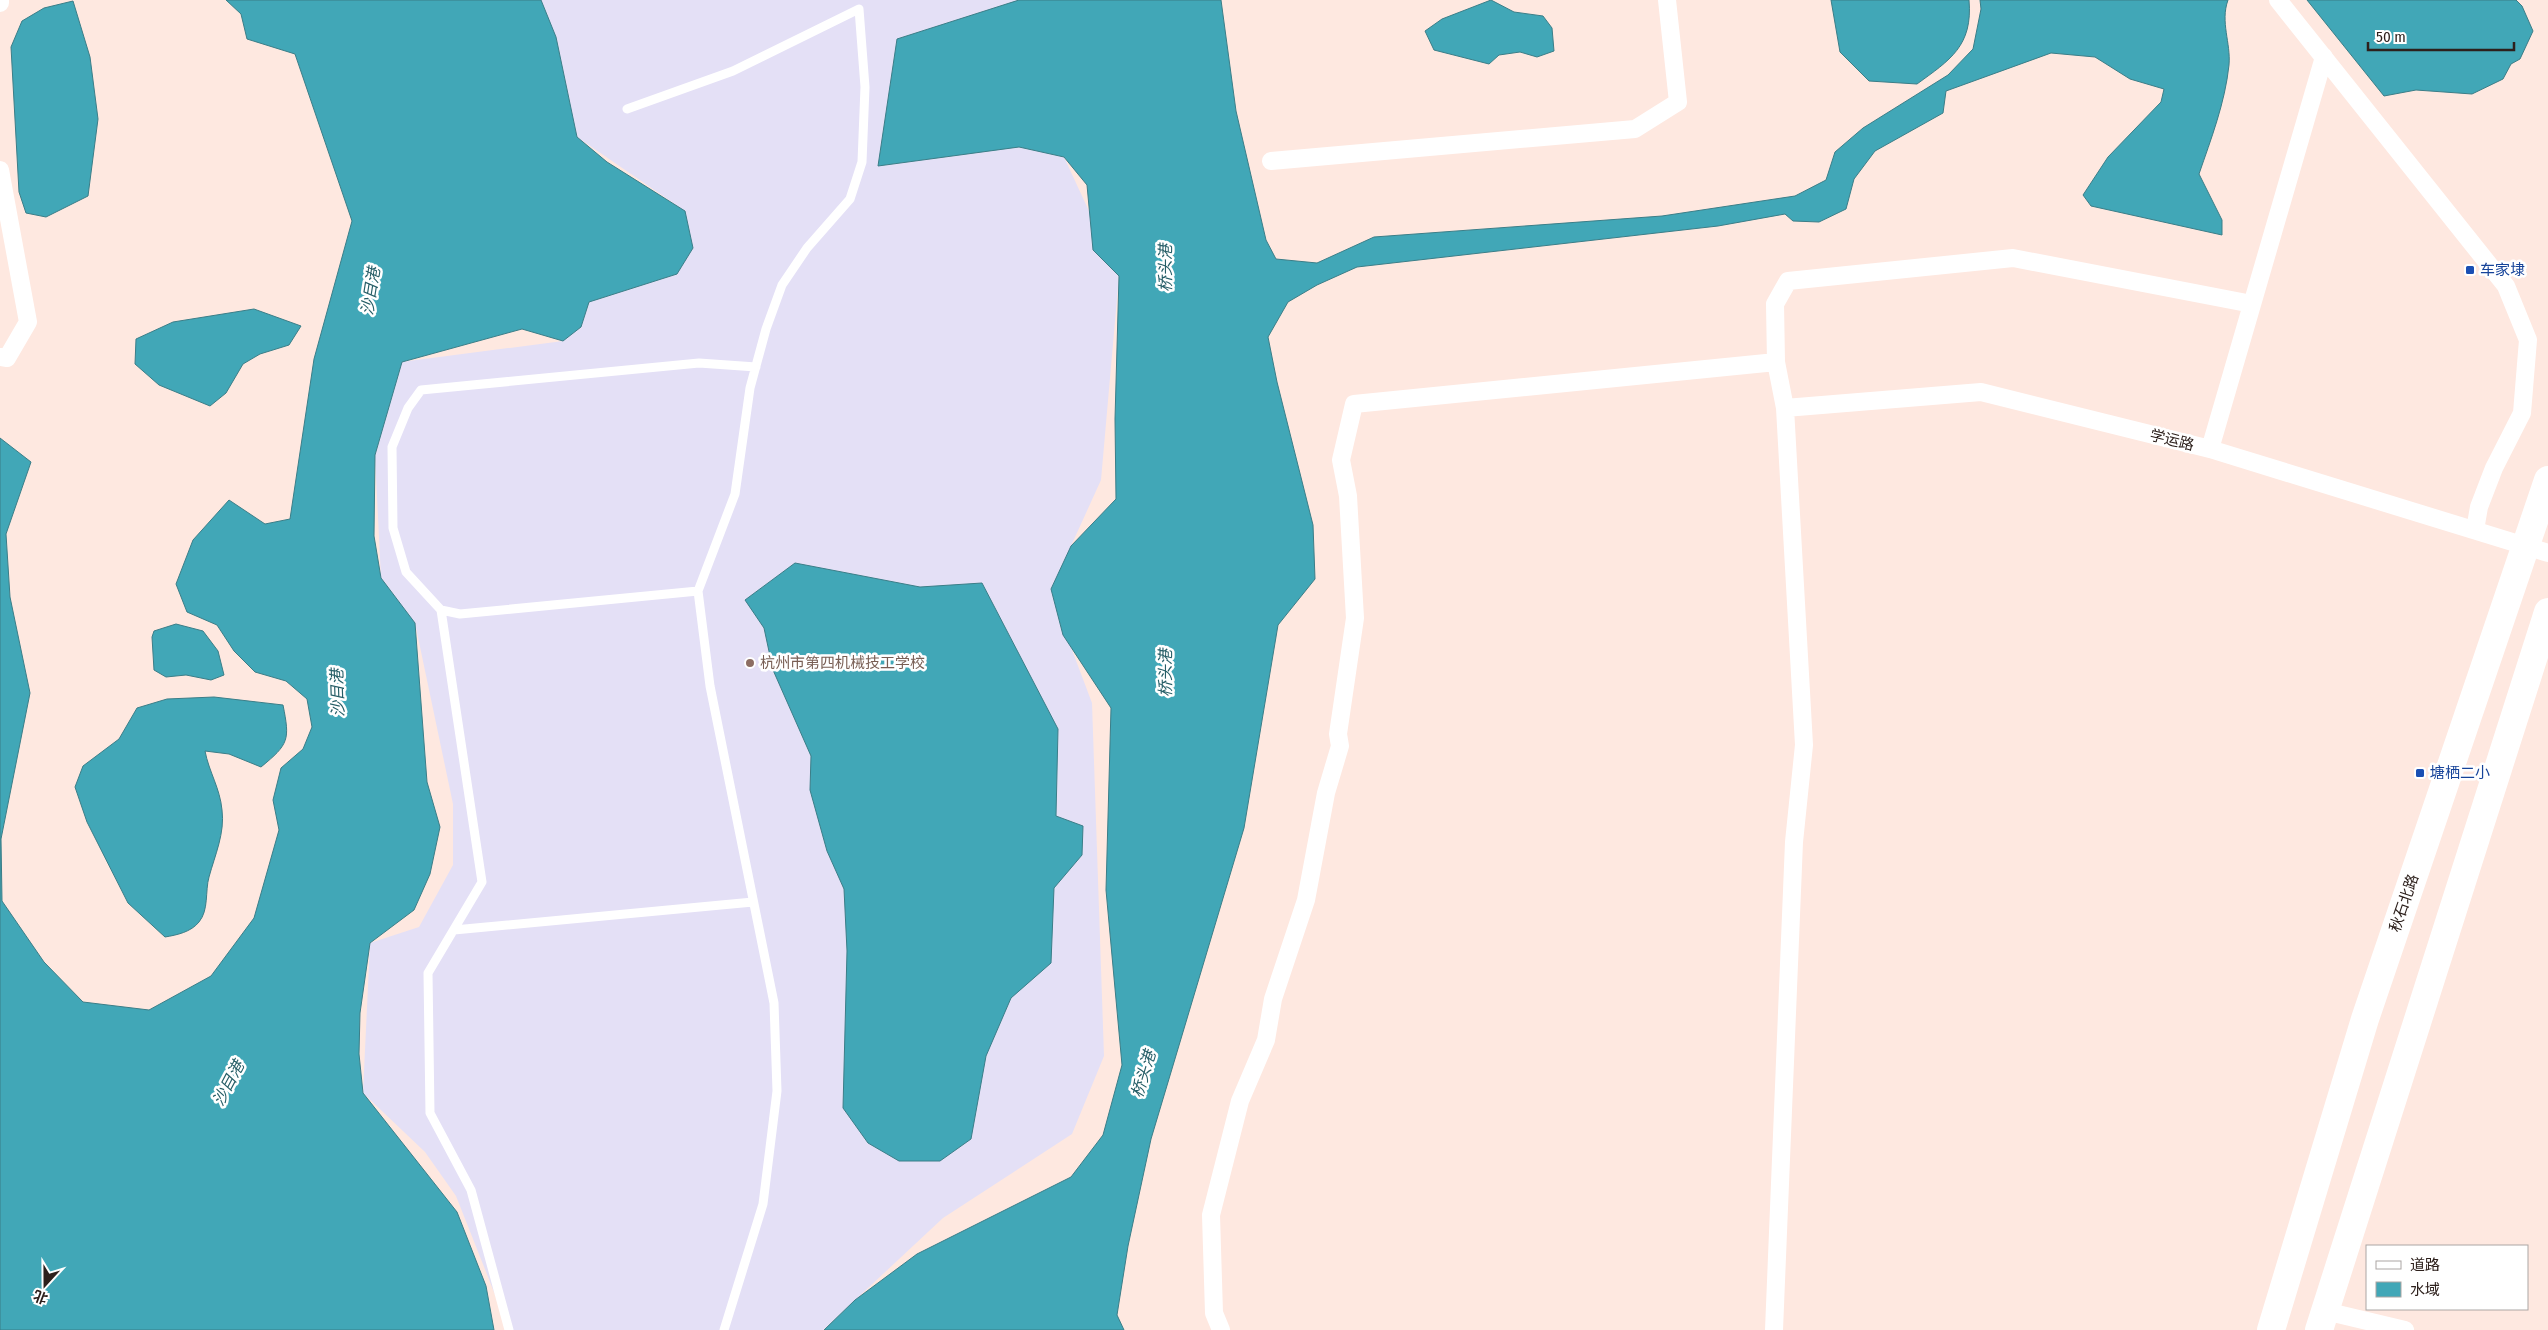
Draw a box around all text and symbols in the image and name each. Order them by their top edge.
scale bar [2368,20,2514,52]
text: 50 m [2376,28,2406,46]
water label: 桥头港 [1156,242,1175,292]
place label: 车家埭 [2480,261,2525,279]
water label: 沙目港 [357,264,384,316]
marker: 车家埭 [2464,264,2476,276]
street label: 学运路 [2148,426,2196,454]
water label: 桥头港 [1156,647,1175,697]
place label: 杭州市第四机械技工学校 [760,654,925,672]
marker: 杭州市第四机械技工学校 [744,657,756,669]
water label: 沙目港 [327,667,348,717]
place label: 塘栖二小 [2430,764,2490,782]
marker: 塘栖二小 [2414,767,2426,779]
street label: 秋石北路 [2386,872,2422,934]
water label: 桥头港 [1127,1047,1160,1100]
water label: 沙目港 [209,1056,249,1109]
legend [2366,1245,2528,1310]
text: 道路 [2410,1256,2440,1274]
north arrow [20,1260,70,1310]
text: 水域 [2410,1281,2440,1299]
text: 北 [31,1286,50,1307]

